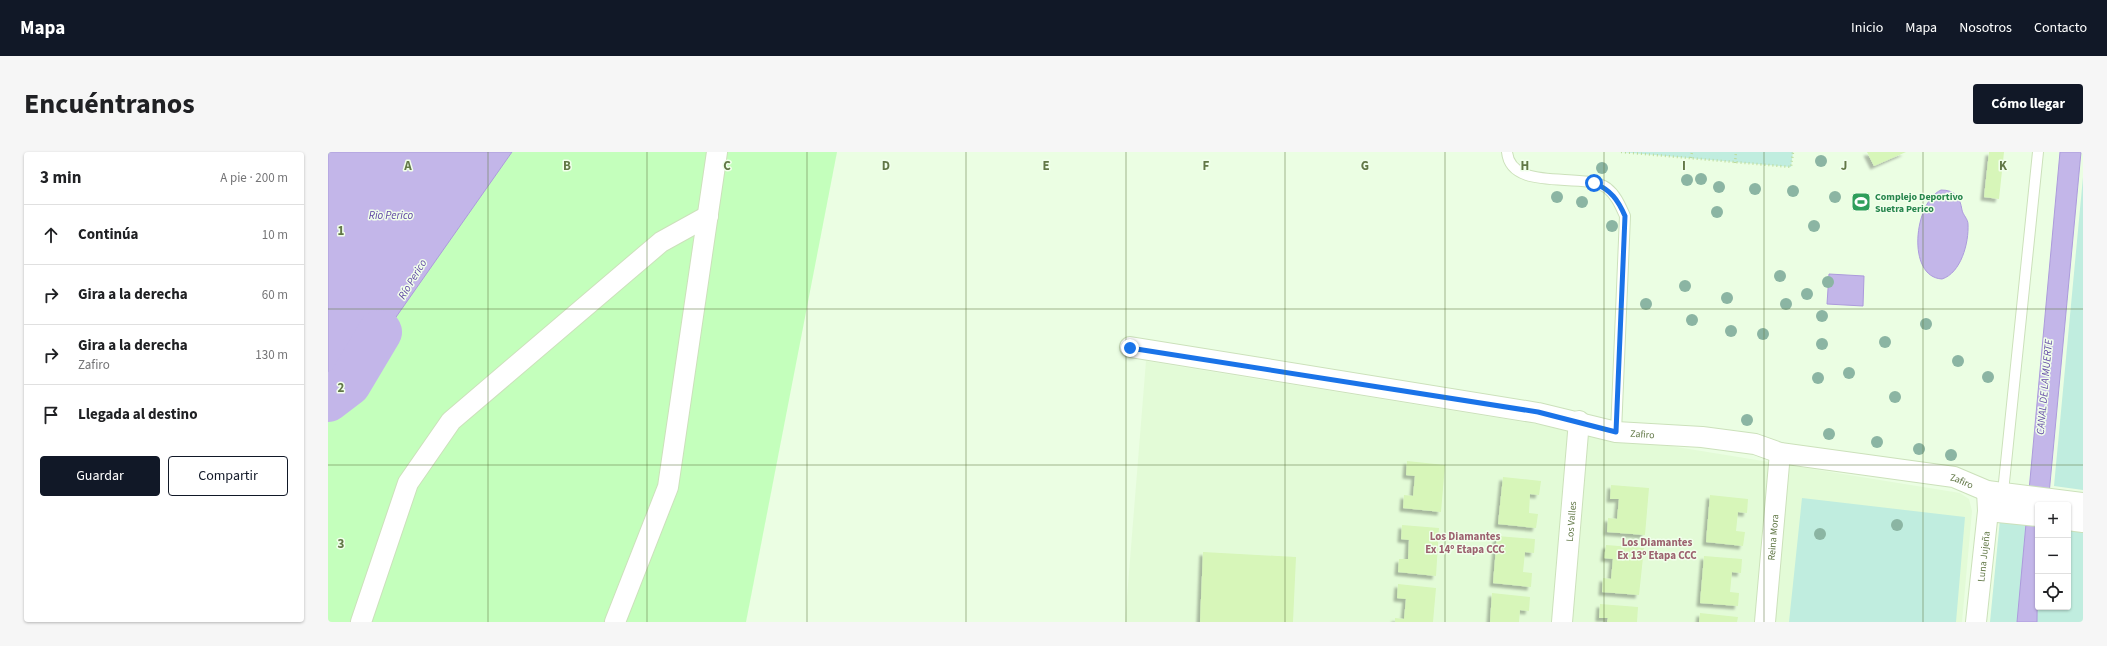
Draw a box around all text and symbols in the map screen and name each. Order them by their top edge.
text: Mapa [20,15,65,42]
text: Inicio [1851,18,1883,38]
text: Mapa [1905,18,1937,38]
text: Nosotros [1959,18,2012,38]
text: Contacto [2034,18,2087,38]
text: Encuéntranos [24,84,195,124]
button: Cómo llegar [1973,84,2083,124]
text: A [403,157,412,175]
text: B [563,157,571,175]
text: C [723,157,731,175]
text: D [882,157,890,175]
text: E [1042,157,1050,175]
text: F [1203,157,1210,175]
text: G [1361,157,1369,175]
text: H [1521,157,1529,175]
text: I [1682,157,1686,175]
text: J [1841,157,1847,175]
text: K [1999,157,2008,175]
text: 3 min [40,166,81,190]
text: A pie · 200 m [220,169,288,187]
route start [1585,174,1603,192]
place label: Complejo Deportivo Suetra Perico [1875,190,1964,216]
sports icon: Complejo Deportivo Suetra Perico [1850,191,1872,213]
water label: Rio Perico [369,208,414,223]
text: 1 [338,222,345,240]
icon: ahead [40,224,62,246]
text: Continúa [78,224,139,245]
text: 10 m [262,226,288,244]
water label: Río Perico [395,256,430,302]
icon: right [40,284,62,306]
text: Gira a la derecha [78,284,188,305]
text: 60 m [262,286,288,304]
text: Gira a la derecha [78,335,188,356]
water label: CANAL DE LA MUERTE [2033,338,2056,435]
route end [1121,339,1139,357]
icon: right [40,344,62,366]
text: 130 m [255,346,288,364]
text: Zafiro [78,356,110,374]
text: 2 [338,379,345,397]
icon: arrive [40,404,62,426]
text: Llegada al destino [78,404,198,425]
street label: Zafiro [1630,427,1655,442]
button: Guardar [40,456,160,496]
button: Compartir [168,456,288,496]
street label: Zafiro [1949,471,1976,492]
street label: Los Valles [1563,501,1580,542]
map controls [2035,502,2071,610]
button: + [2035,502,2071,538]
street label: Reina Mora [1764,514,1783,561]
district label: Los Diamantes Ex 14º Etapa CCC [1425,529,1505,557]
street label: Luna Jujeña [1974,530,1994,583]
text: 3 [338,535,345,553]
district label: Los Diamantes Ex 13º Etapa CCC [1617,535,1697,563]
button: − [2035,538,2071,574]
button: locate [2035,574,2071,610]

